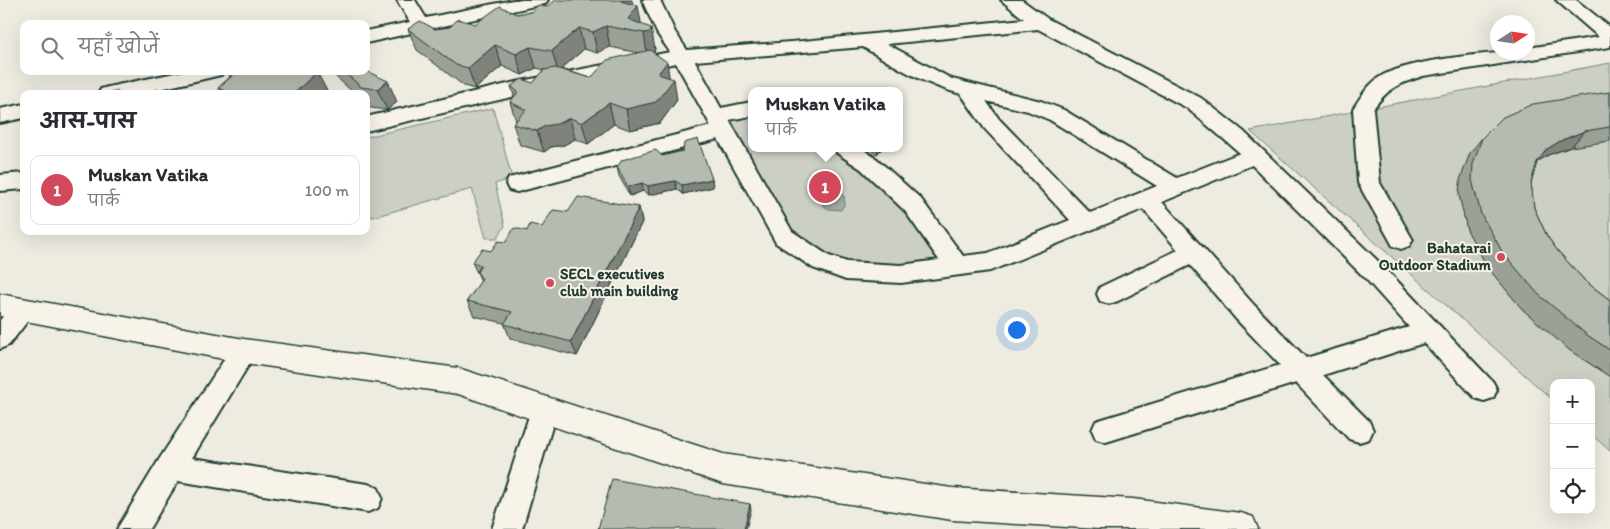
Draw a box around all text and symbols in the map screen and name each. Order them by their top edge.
north arrow [1490,15,1535,60]
search box [20,20,370,75]
icon: search [38,34,66,62]
text: यहाँ खोजें [78,35,159,58]
popup [748,87,903,152]
text: Muskan Vatika [765,92,886,115]
text: आस-पास [40,108,136,133]
text: पार्क [765,120,797,139]
text: Muskan Vatika [88,163,208,186]
pin: 1 [809,168,841,206]
text: 1 [53,181,61,200]
text: 100 m [305,181,349,200]
text: पार्क [88,191,119,210]
place label: Bahatarai Outdoor Stadium [1379,239,1491,274]
marker: Bahatarai Outdoor Stadium [1495,251,1507,263]
place label: SECL executives club main building [560,265,679,301]
marker: SECL executives club main building [544,277,556,289]
your location [1004,317,1030,343]
map controls [1550,379,1595,514]
button: + [1550,379,1595,424]
button: − [1550,424,1595,469]
button: locate [1550,469,1595,514]

